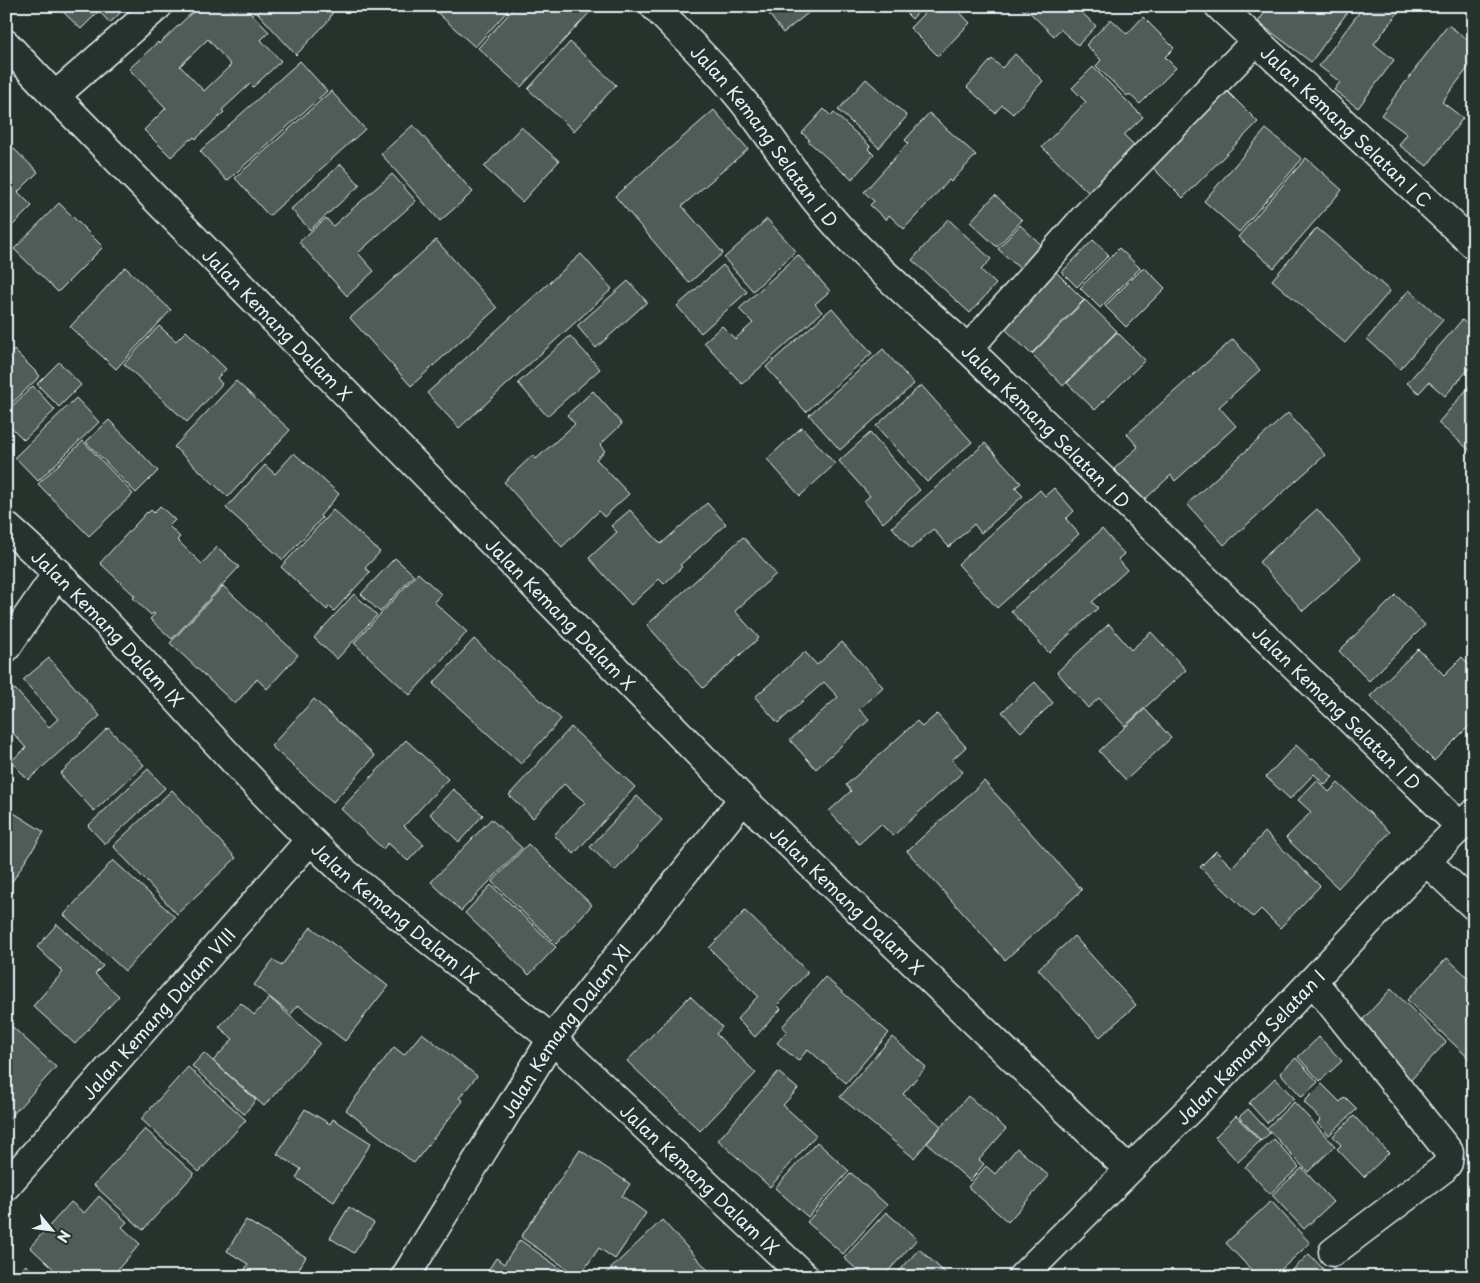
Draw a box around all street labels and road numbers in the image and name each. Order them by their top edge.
street label: Jalan Kemang Selatan I D [685,38,846,233]
street label: Jalan Kemang Selatan I C [1255,39,1438,213]
street label: Jalan Kemang Dalam X [197,241,359,406]
street label: Jalan Kemang Selatan I D [956,337,1137,514]
street label: Jalan Kemang Dalam X [480,531,642,696]
street label: Jalan Kemang Dalam IX [26,543,190,712]
street label: Jalan Kemang Selatan I D [1247,619,1428,796]
street label: Jalan Kemang Dalam X [765,819,930,980]
street label: Jalan Kemang Dalam IX [306,835,485,989]
street label: Jalan Kemang Dalam VIII [75,921,241,1105]
street label: Jalan Kemang Dalam XI [493,938,637,1123]
street label: Jalan Kemang Selatan I [1169,963,1330,1130]
street label: Jalan Kemang Dalam IX [615,1097,786,1260]

